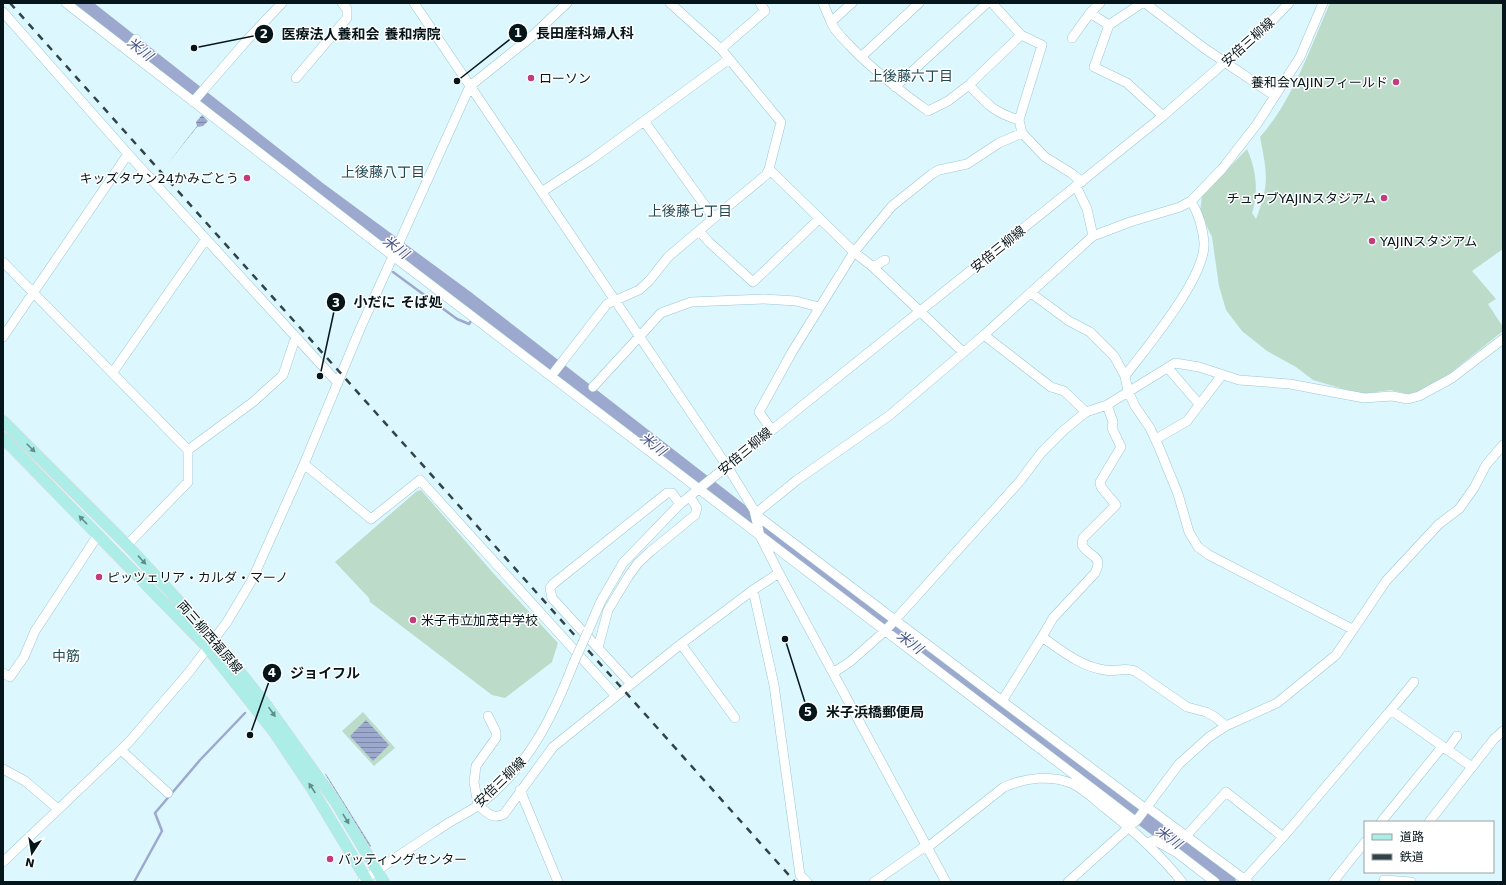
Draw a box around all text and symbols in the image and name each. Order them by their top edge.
street label: 安倍三柳線 [1219,15,1277,69]
callout: 長田産科婦人科 [508,20,642,46]
callout: 医療法人養和会 養和病院 [254,21,449,47]
text: 長田産科婦人科 [536,25,634,41]
text: 医療法人養和会 養和病院 [282,26,440,42]
text: 1 [514,26,522,40]
text: 2 [260,27,268,41]
water label: 米川 [124,34,158,65]
district label: 上後藤六丁目 [869,68,953,84]
place label: ローソン [539,71,591,86]
marker: ローソン [526,73,536,83]
place label: 養和会YAJINフィールド [1251,75,1388,90]
marker: 養和会YAJINフィールド [1391,77,1401,87]
district label: 上後藤八丁目 [341,164,425,180]
place label: キッズタウン24かみごとう [79,171,239,186]
marker: キッズタウン24かみごとう [242,173,252,183]
place label: チュウブYAJINスタジアム [1227,191,1376,206]
marker: チュウブYAJINスタジアム [1379,193,1389,203]
district label: 上後藤七丁目 [648,203,732,219]
street label: 安倍三柳線 [968,223,1028,275]
water label: 米川 [380,232,414,263]
place label: YAJINスタジアム [1379,234,1477,249]
marker: YAJINスタジアム [1367,236,1377,246]
callout: 小だに そば処 [326,289,451,315]
text: 小だに そば処 [354,294,442,310]
text: 3 [332,296,340,310]
street label: 安倍三柳線 [715,424,775,478]
water label: 米川 [637,429,671,460]
one-way arrow [26,443,36,453]
one-way arrow [78,515,88,525]
one-way arrow [137,556,146,565]
place label: ピッツェリア・カルダ・マーノ [107,570,288,585]
marker: ピッツェリア・カルダ・マーノ [94,572,104,582]
street label: 両三柳西福原線 [174,598,246,676]
place label: 米子市立加茂中学校 [421,613,538,628]
marker: 米子市立加茂中学校 [408,615,418,625]
water label: 米川 [894,627,928,658]
district label: 中筋 [52,648,80,664]
callout: ジョイフル [262,660,368,686]
text: ジョイフル [290,665,360,681]
text: 4 [268,666,276,680]
callout: 米子浜橋郵便局 [798,699,932,725]
text: 米子浜橋郵便局 [826,704,924,720]
text: 5 [804,705,812,719]
one-way arrow [268,707,276,718]
street label: 安倍三柳線 [471,754,529,810]
one-way arrow [308,783,316,794]
one-way arrow [342,813,349,825]
legend [1364,821,1494,873]
water label: 米川 [1153,822,1187,853]
text: 道路 [1400,830,1424,844]
north arrow [12,833,52,873]
text: 鉄道 [1400,850,1424,864]
place label: バッティングセンター [338,852,467,867]
marker: バッティングセンター [325,854,335,864]
text: N [24,855,36,870]

